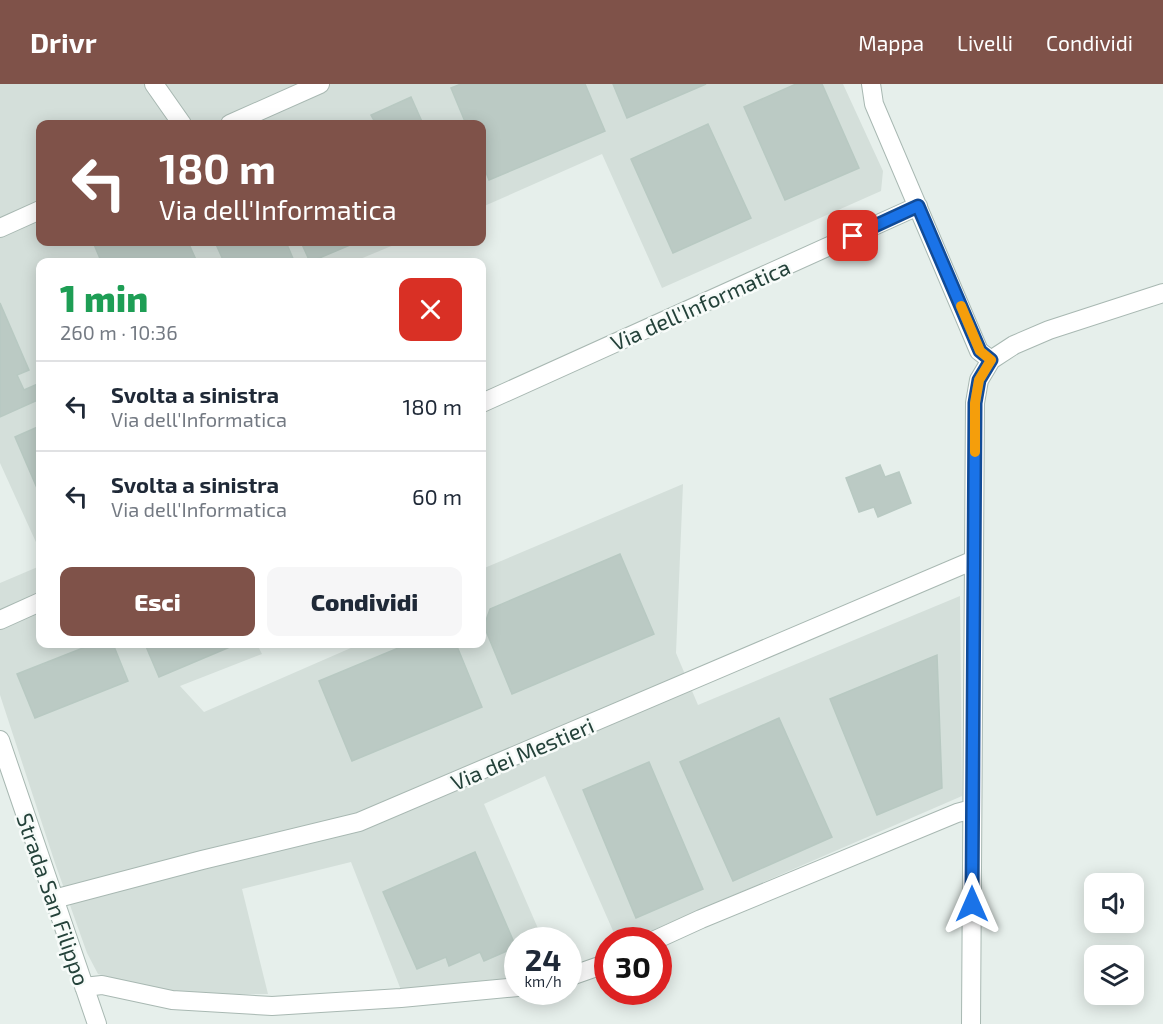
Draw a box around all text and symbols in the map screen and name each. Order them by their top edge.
text: Drivr [30,25,97,59]
text: Mappa [858,30,924,55]
text: Livelli [957,30,1013,55]
text: Condividi [1046,30,1133,55]
text: 180 m [159,142,276,192]
icon: left [60,144,138,222]
text: Via dell'Informatica [159,193,397,225]
pin [827,210,878,261]
icon: arrive [836,219,869,252]
street label: Via dell'Informatica [606,253,794,355]
text: 1 min [60,276,148,319]
button: close [399,278,462,341]
text: 260 m · 10:36 [60,320,178,344]
text: Svolta a sinistra [111,381,279,407]
icon: left [60,390,93,423]
text: 180 m [402,393,462,419]
text: Via dell'Informatica [111,407,287,431]
text: Svolta a sinistra [111,471,279,497]
icon: left [60,480,93,513]
text: 60 m [412,483,462,509]
text: Via dell'Informatica [111,497,287,521]
button: Esci [60,567,255,636]
button: Condividi [267,567,462,636]
street label: Via dei Mestieri [447,711,597,795]
street label: Strada San Filippo [12,809,96,989]
position arrow [940,872,1004,936]
map controls [1084,873,1144,1005]
button: sound [1084,873,1144,933]
speed limit sign: 30 [594,927,672,1005]
text: 24 [525,941,561,977]
button: layers [1084,945,1144,1005]
text: km/h [524,972,562,990]

